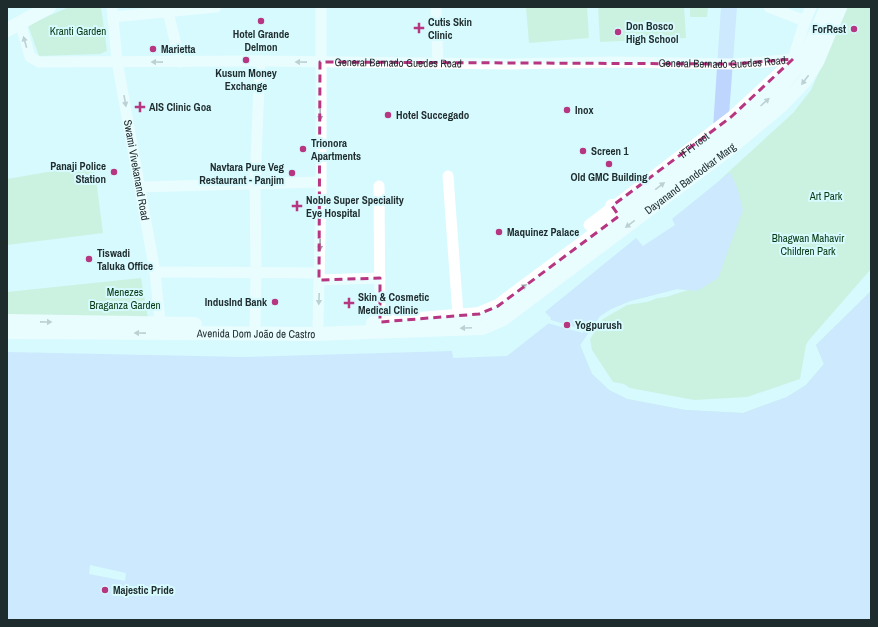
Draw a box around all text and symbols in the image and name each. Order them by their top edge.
place label: Cutis Skin Clinic [428,15,472,42]
marker: Hotel Grande Delmon [256,16,266,26]
place label: Don Bosco High School [626,19,679,46]
marker: Cutis Skin Clinic [413,22,425,34]
place label: ForRest [812,22,846,36]
park label: Kranti Garden [50,24,106,38]
marker: ForRest [849,24,859,34]
place label: Hotel Grande Delmon [233,27,289,54]
marker: Don Bosco High School [613,27,623,37]
one-way arrow [22,35,28,47]
place label: Marietta [161,42,196,56]
marker: Marietta [148,44,158,54]
street label: General Bernado Guedes Road [659,53,786,71]
marker: Kusum Money Exchange [241,55,251,65]
street label: General Bernado Guedes Road [335,55,462,70]
one-way arrow [150,59,163,65]
one-way arrow [294,59,307,65]
place label: Kusum Money Exchange [215,66,277,93]
one-way arrow [801,74,809,85]
one-way arrow [122,95,128,107]
one-way arrow [760,97,770,106]
place label: AIS Clinic Goa [149,100,211,114]
marker: AIS Clinic Goa [134,101,146,113]
place label: Inox [575,103,594,117]
marker: Inox [562,105,572,115]
place label: Hotel Succegado [396,108,470,122]
one-way arrow [317,109,323,122]
marker: Hotel Succegado [383,110,393,120]
street label: Swami Vivekanand Road [121,119,153,221]
street label: IFFI root [676,129,712,161]
place label: Trionora Apartments [311,136,361,163]
street label: Dayanand Bandodkar Marg [642,140,739,217]
marker: Trionora Apartments [298,144,308,154]
place label: Screen 1 [591,144,629,158]
marker: Screen 1 [578,146,588,156]
place label: Panaji Police Station [50,159,106,186]
marker: Old GMC Building [604,159,614,169]
place label: Navtara Pure Veg Restaurant - Panjim [199,160,284,187]
marker: Panaji Police Station [109,167,119,177]
marker: Navtara Pure Veg Restaurant - Panjim [287,168,297,178]
place label: Old GMC Building [570,170,648,184]
one-way arrow [655,182,665,190]
park label: Art Park [809,189,843,203]
place label: Noble Super Speciality Eye Hospital [306,193,404,220]
marker: Noble Super Speciality Eye Hospital [291,200,303,212]
one-way arrow [624,220,635,228]
place label: Maquinez Palace [507,225,579,239]
marker: Maquinez Palace [494,227,504,237]
park label: Bhagwan Mahavir Children Park [772,231,844,258]
one-way arrow [317,239,323,252]
place label: Tiswadi Taluka Office [97,246,153,273]
marker: Tiswadi Taluka Office [84,254,94,264]
one-way arrow [516,284,527,292]
park label: Menezes Braganza Garden [89,285,161,312]
place label: Skin & Cosmetic Medical Clinic [358,290,429,317]
one-way arrow [315,293,322,305]
place label: IndusInd Bank [205,295,268,309]
marker: IndusInd Bank [270,297,280,307]
marker: Skin & Cosmetic Medical Clinic [343,297,355,309]
place label: Yogpurush [575,318,622,332]
one-way arrow [40,319,53,325]
marker: Yogpurush [562,320,572,330]
one-way arrow [460,325,472,332]
street label: Avenida Dom João de Castro [196,326,315,341]
one-way arrow [134,330,146,337]
place label: Majestic Pride [113,583,174,597]
marker: Majestic Pride [100,585,110,595]

